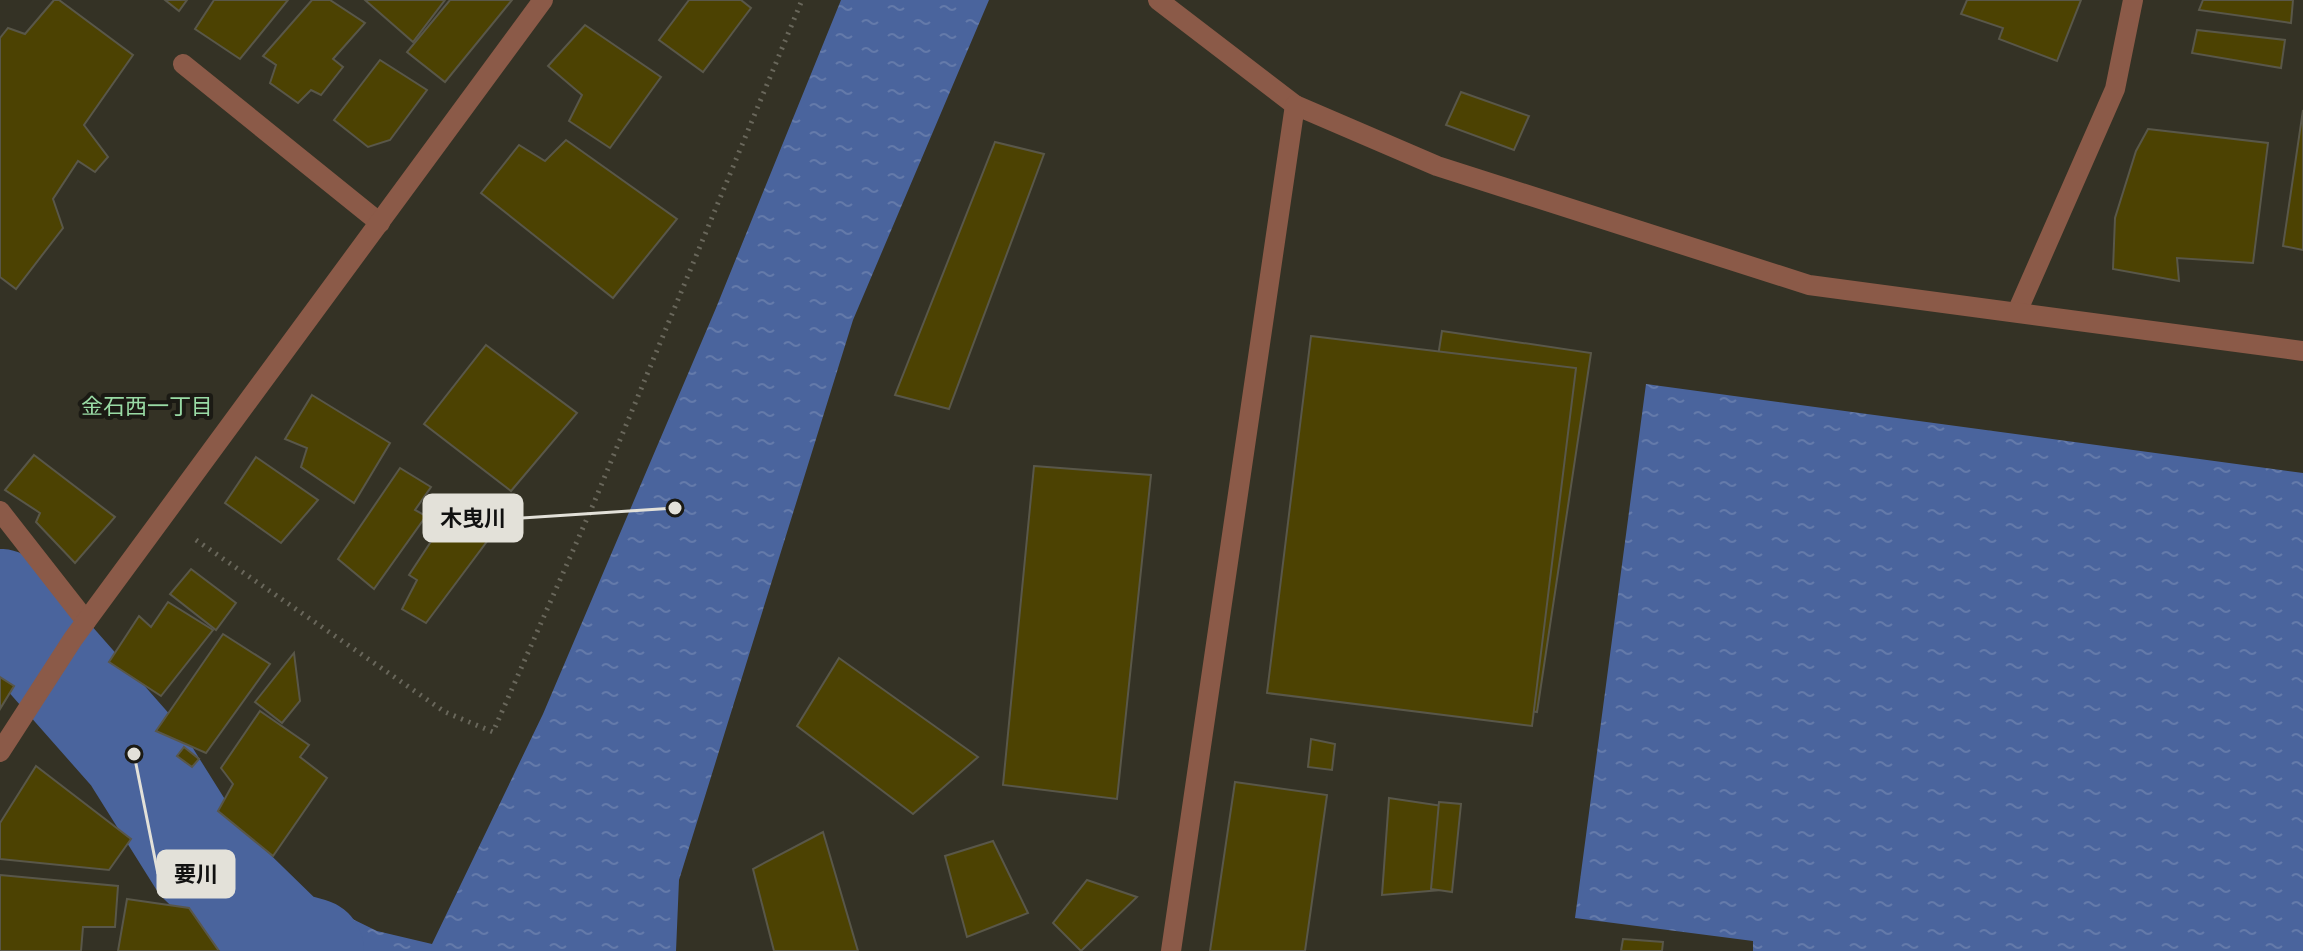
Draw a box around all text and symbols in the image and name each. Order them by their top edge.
district label: 金石西一丁目 [81,389,213,423]
callout: 木曳川 [424,495,522,541]
text: 木曳川 [440,501,506,535]
callout: 要川 [158,851,234,897]
text: 要川 [174,857,218,891]

